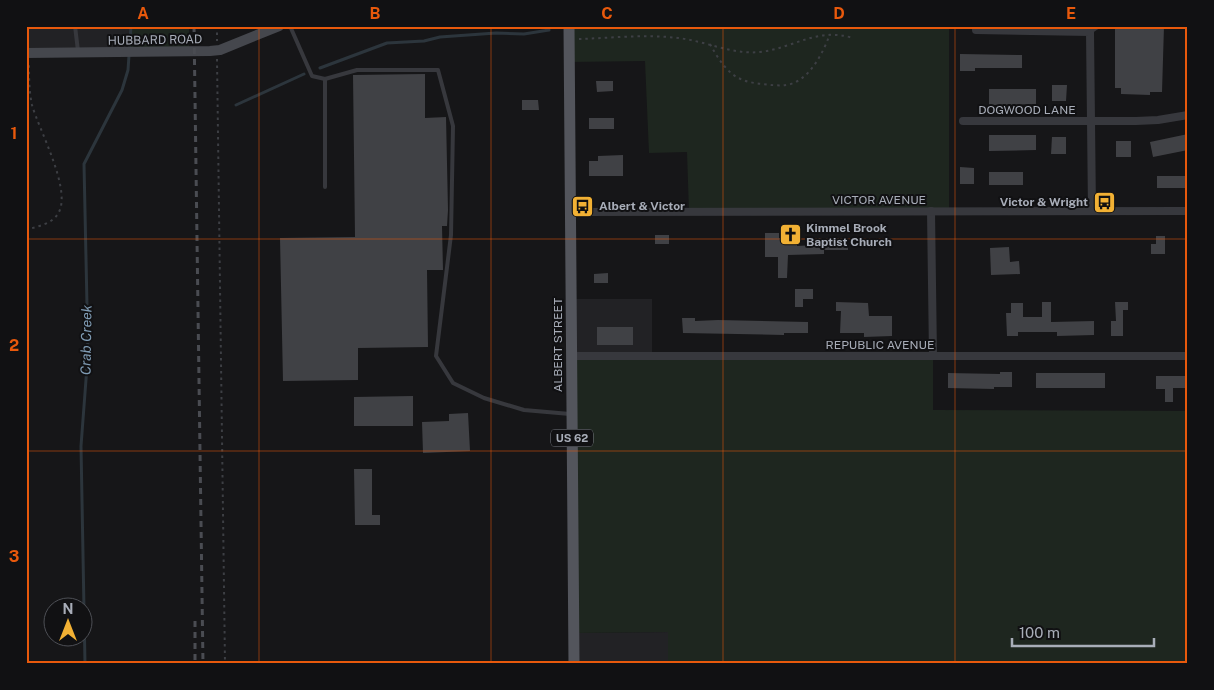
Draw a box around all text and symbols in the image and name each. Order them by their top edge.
text: A [137,4,149,23]
text: B [370,4,381,23]
text: C [601,4,613,23]
text: D [833,4,845,23]
text: E [1066,4,1076,23]
street label: HUBBARD ROAD [108,32,202,48]
street label: DOGWOOD LANE [978,103,1076,117]
text: 1 [11,124,17,143]
bus stop icon: Victor & Wright [1092,190,1116,214]
street label: VICTOR AVENUE [832,193,926,207]
bus stop icon: Albert & Victor [571,194,595,218]
place label: Victor & Wright [1000,195,1088,209]
place label: Albert & Victor [599,199,685,213]
place label: Kimmel Brook Baptist Church [806,221,892,249]
church icon: Kimmel Brook Baptist Church [778,223,802,247]
street label: ALBERT STREET [551,298,565,392]
water label: Crab Creek [77,304,95,375]
text: 2 [9,336,19,355]
street label: REPUBLIC AVENUE [826,338,934,352]
road number: US 62 [551,429,593,446]
text: 3 [9,547,19,566]
north arrow [42,598,92,648]
text: N [63,601,73,617]
scale bar [1012,615,1154,647]
text: 100 m [1019,624,1060,641]

